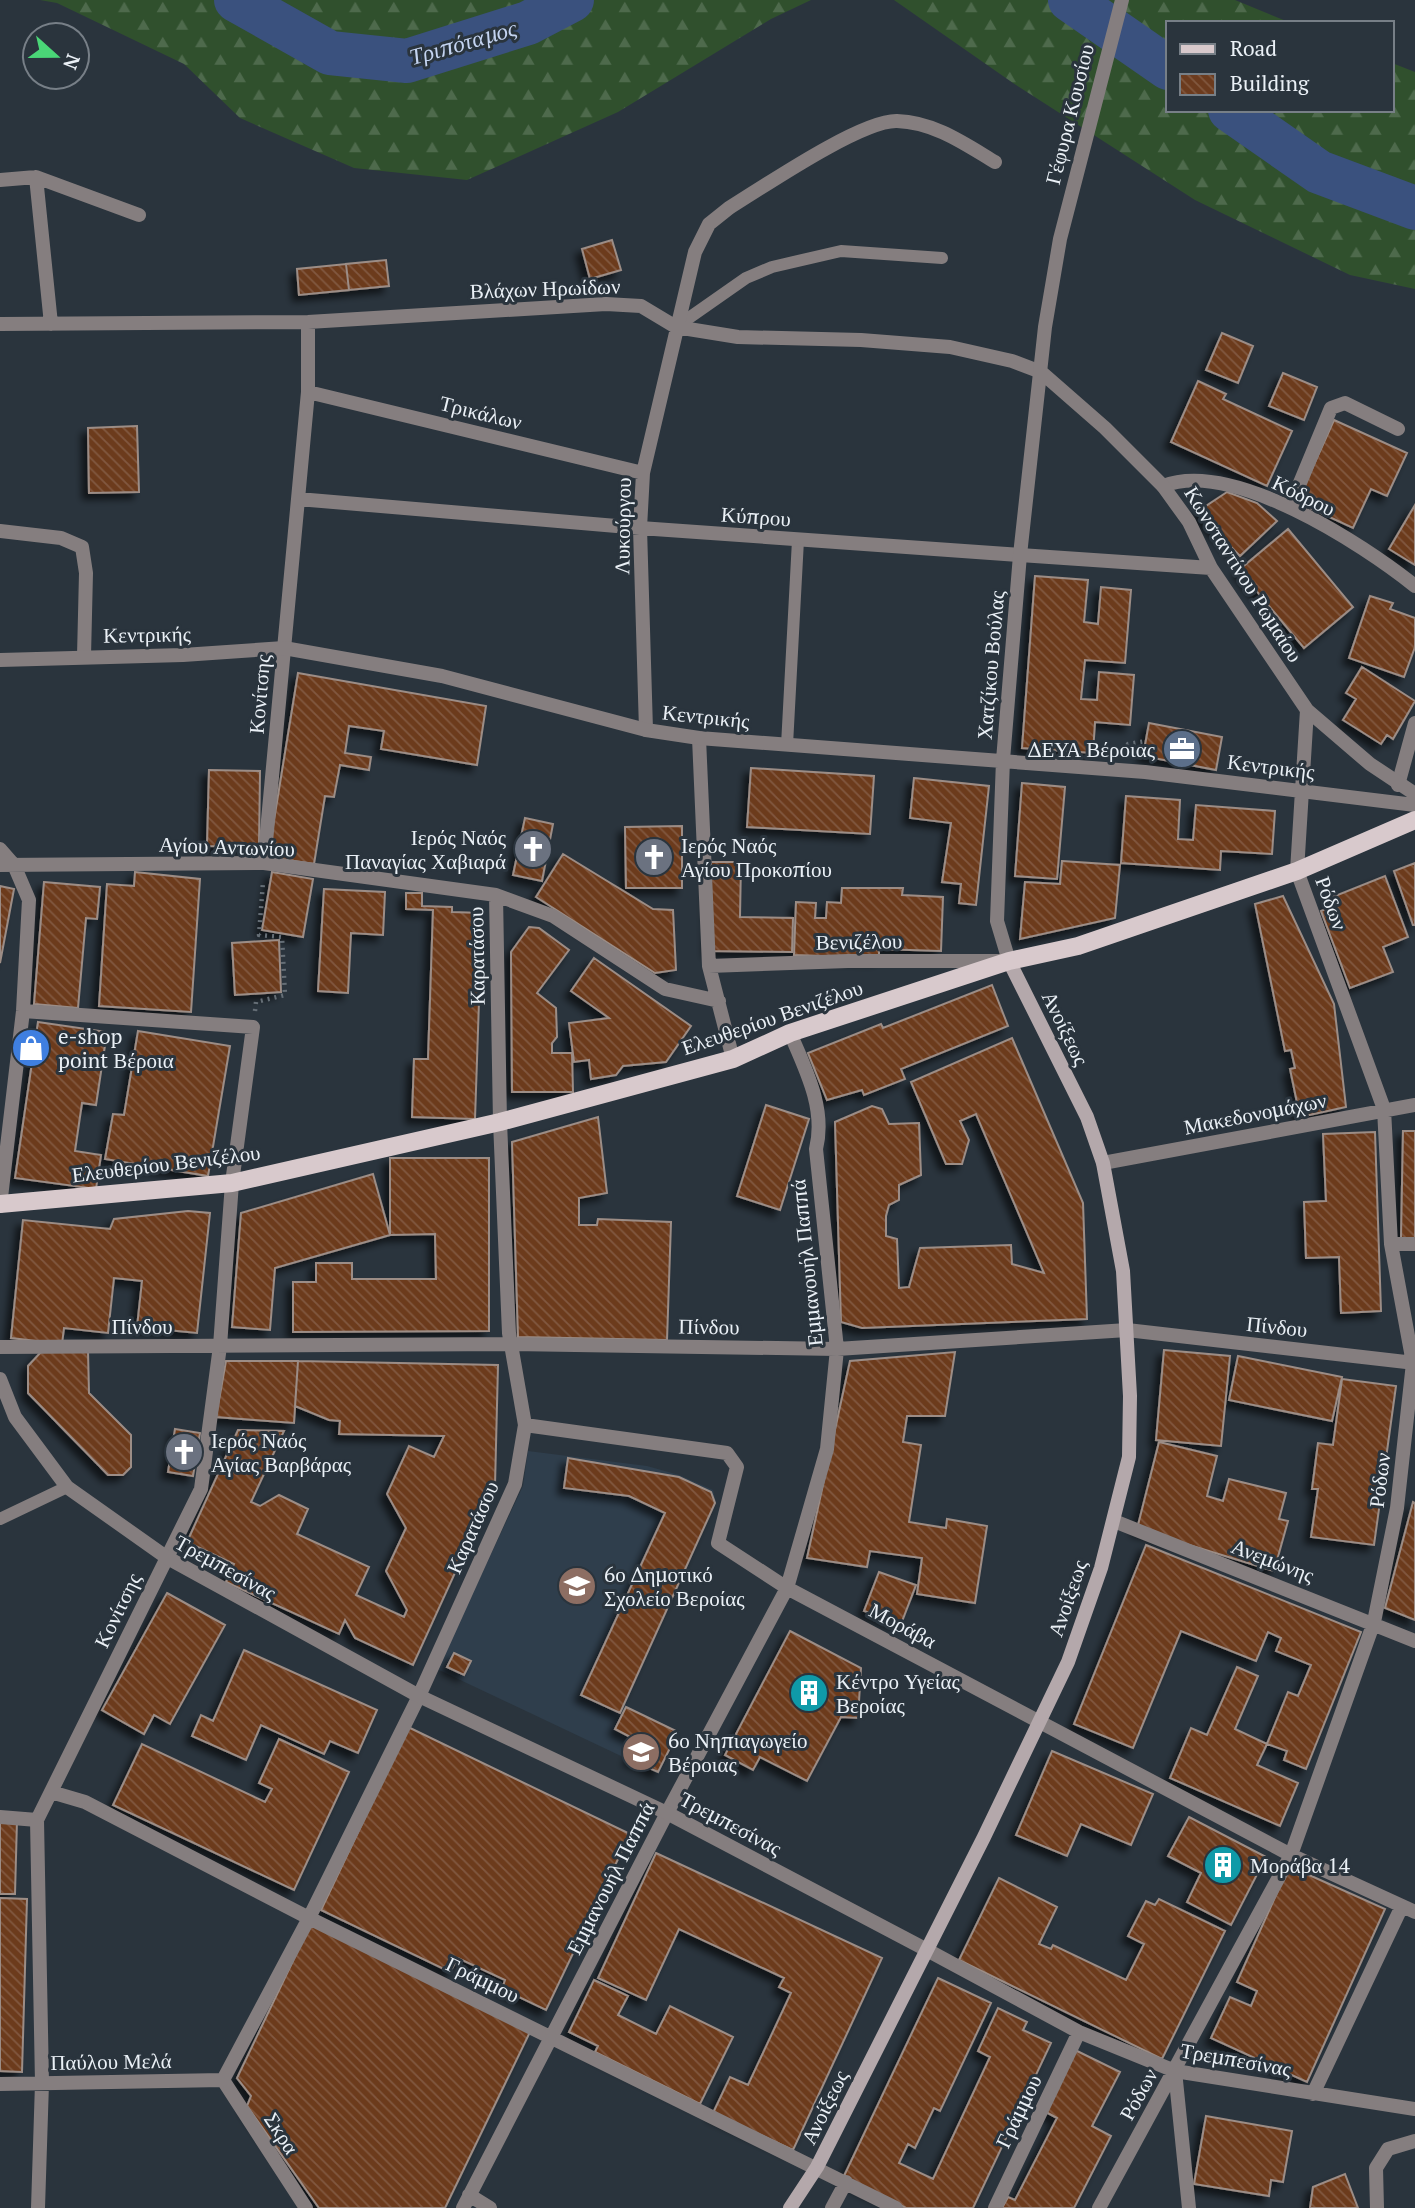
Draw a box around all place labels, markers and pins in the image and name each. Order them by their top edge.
office icon: ΔΕΥΑ Βέροιας [1161,728,1203,770]
place label: ΔΕΥΑ Βέροιας [1028,735,1156,763]
place label: Ιερός Ναός Παναγίας Χαβιαρά [345,823,507,875]
church icon: Ιερός Ναός Παναγίας Χαβιαρά [512,828,554,870]
place label: Ιερός Ναός Αγίου Προκοπίου [681,831,832,883]
church icon: Ιερός Ναός Αγίου Προκοπίου [633,836,675,878]
place label: e-shop point Βέροια [58,1022,174,1074]
shop icon: e-shop point Βέροια [10,1027,52,1069]
place label: Ιερός Ναός Αγίας Βαρβάρας [211,1426,352,1478]
church icon: Ιερός Ναός Αγίας Βαρβάρας [163,1431,205,1473]
place label: 6ο Δημοτικό Σχολείο Βεροίας [604,1560,745,1612]
school or university icon: 6ο Δημοτικό Σχολείο Βεροίας [556,1565,598,1607]
place label: Κέντρο Υγείας Βεροίας [836,1667,960,1719]
building icon: Κέντρο Υγείας Βεροίας [788,1672,830,1714]
place label: 6ο Νηπιαγωγείο Βέροιας [668,1726,808,1778]
school or university icon: 6ο Νηπιαγωγείο Βέροιας [620,1731,662,1773]
building icon: Μοράβα 14 [1202,1844,1244,1886]
place label: Μοράβα 14 [1250,1851,1351,1879]

